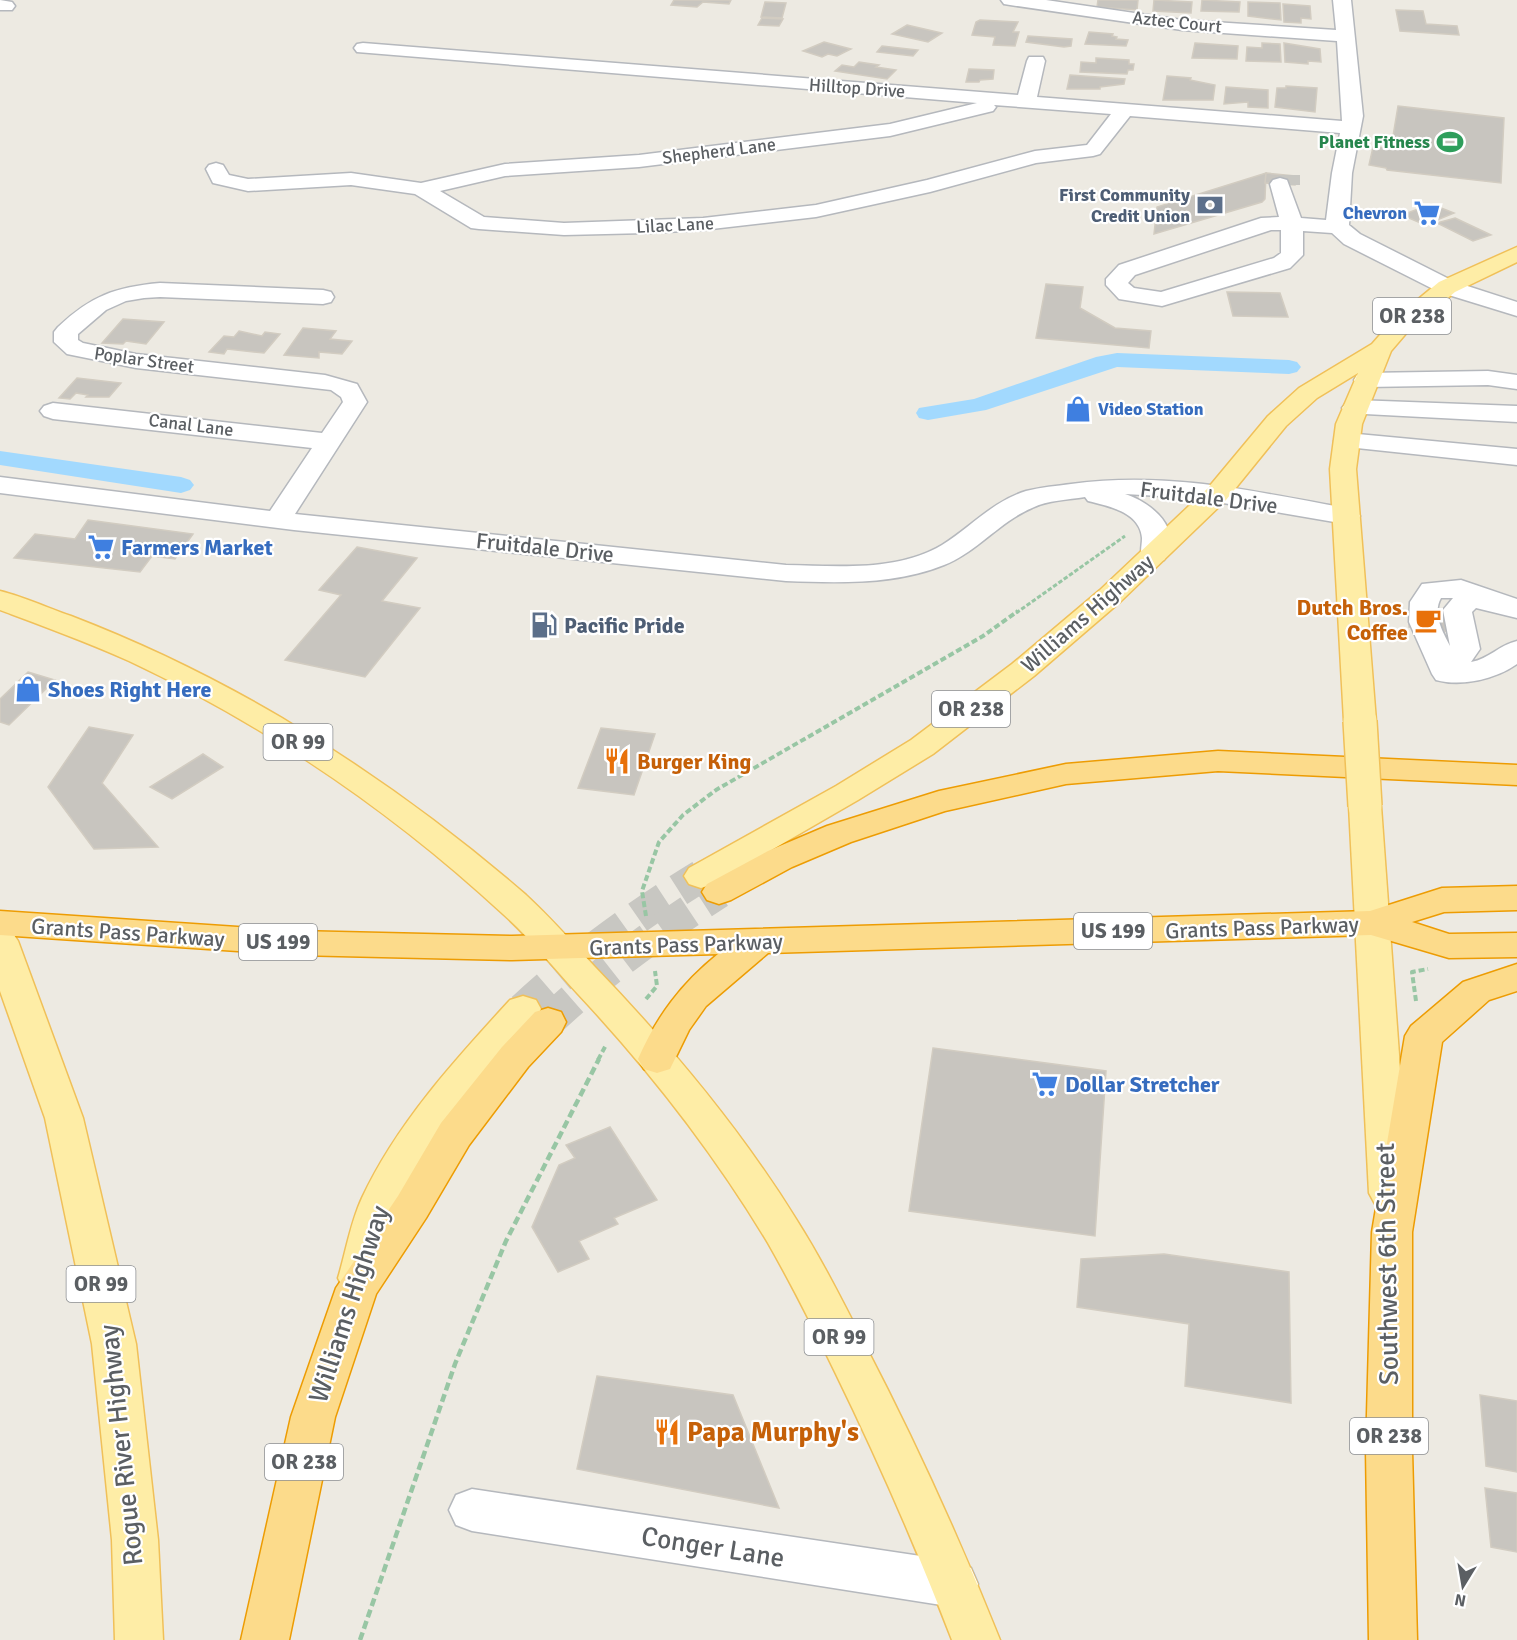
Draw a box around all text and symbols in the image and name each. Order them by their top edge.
street label: Aztec Court [1131,6,1223,38]
street label: Hilltop Drive [808,74,906,102]
sports icon: Planet Fitness [1435,127,1465,157]
place label: Planet Fitness [1319,131,1430,153]
street label: Shepherd Lane [661,133,777,169]
place label: First Community Credit Union [1059,184,1190,227]
bank icon: First Community Credit Union [1195,190,1225,220]
supermarket icon: Chevron [1412,198,1442,228]
place label: Chevron [1343,202,1407,224]
street label: Lilac Lane [636,212,714,238]
road number: OR 238 [1373,298,1451,334]
street label: Poplar Street [93,342,195,378]
shop icon: Video Station [1063,394,1093,424]
place label: Video Station [1098,398,1204,420]
street label: Canal Lane [147,409,235,441]
street label: Fruitdale Drive [1139,476,1279,519]
street label: Fruitdale Drive [475,527,615,568]
supermarket icon: Farmers Market [86,532,116,562]
place label: Farmers Market [121,534,273,561]
street label: Williams Highway [1015,548,1160,678]
place label: Dutch Bros. Coffee [1297,594,1408,646]
cafe icon: Dutch Bros. Coffee [1413,605,1443,635]
fuel station icon: Pacific Pride [529,610,559,640]
place label: Pacific Pride [564,612,685,639]
shop icon: Shoes Right Here [13,674,43,704]
place label: Shoes Right Here [48,676,212,703]
road number: OR 238 [932,691,1010,727]
road number: OR 99 [264,724,332,760]
restaurant icon: Burger King [602,746,632,776]
place label: Burger King [637,748,752,775]
street label: Grants Pass Parkway [1165,911,1360,944]
street label: Grants Pass Parkway [30,912,226,953]
road number: US 199 [1074,913,1152,949]
road number: US 199 [239,924,317,960]
street label: Grants Pass Parkway [589,928,784,961]
supermarket icon: Dollar Stretcher [1030,1069,1060,1099]
place label: Dollar Stretcher [1065,1071,1220,1098]
street label: Southwest 6th Street [1369,1143,1406,1385]
street label: Williams Highway [302,1201,397,1407]
road number: OR 99 [66,1266,136,1302]
road number: OR 99 [804,1319,874,1355]
street label: Rogue River Highway [92,1322,151,1567]
place label: Papa Murphy's [687,1416,859,1449]
restaurant icon: Papa Murphy's [652,1417,682,1447]
road number: OR 238 [1350,1418,1428,1454]
road number: OR 238 [265,1444,343,1480]
street label: Conger Lane [639,1520,787,1575]
north arrow [1433,1556,1493,1616]
text: N [1453,1589,1468,1611]

